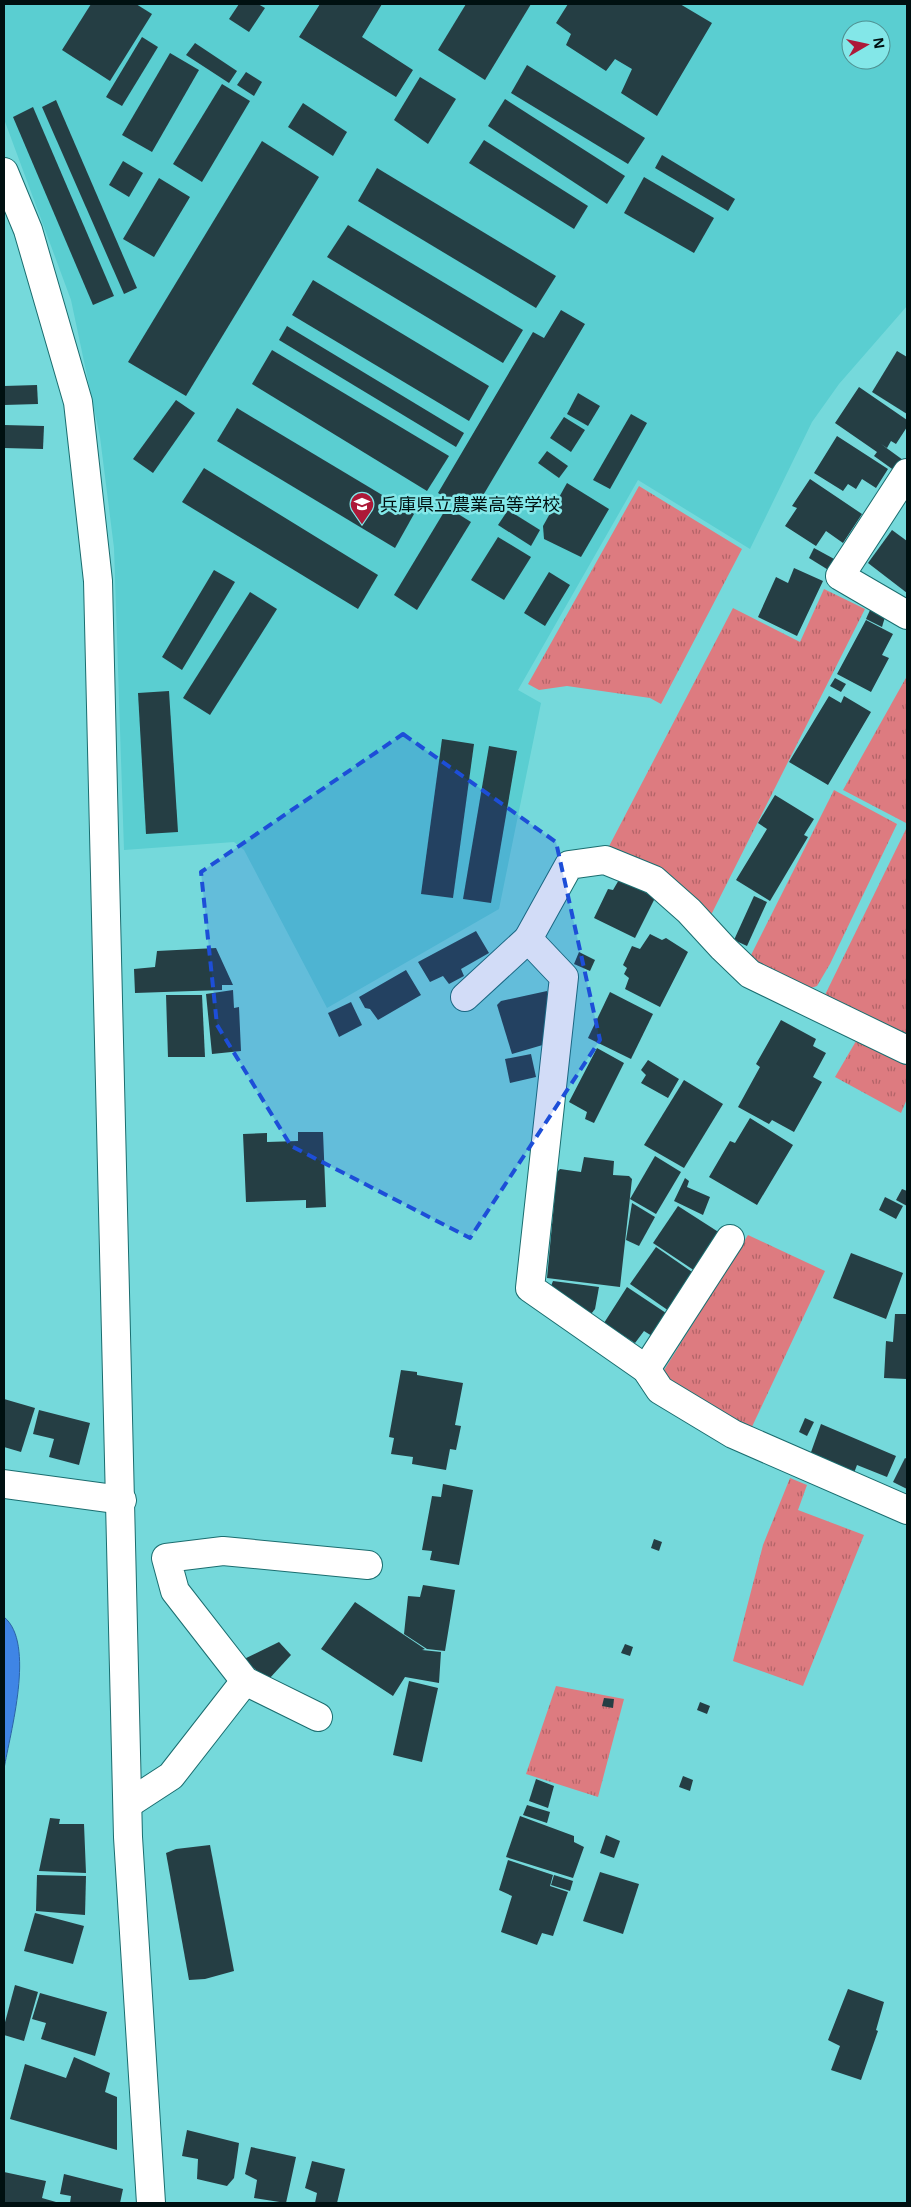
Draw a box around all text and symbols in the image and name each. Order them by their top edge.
north arrow [841,20,891,70]
text: N [869,36,890,50]
school or university icon: 兵庫県立農業高等学校 [349,491,375,525]
place label: 兵庫県立農業高等学校 [380,492,560,516]

